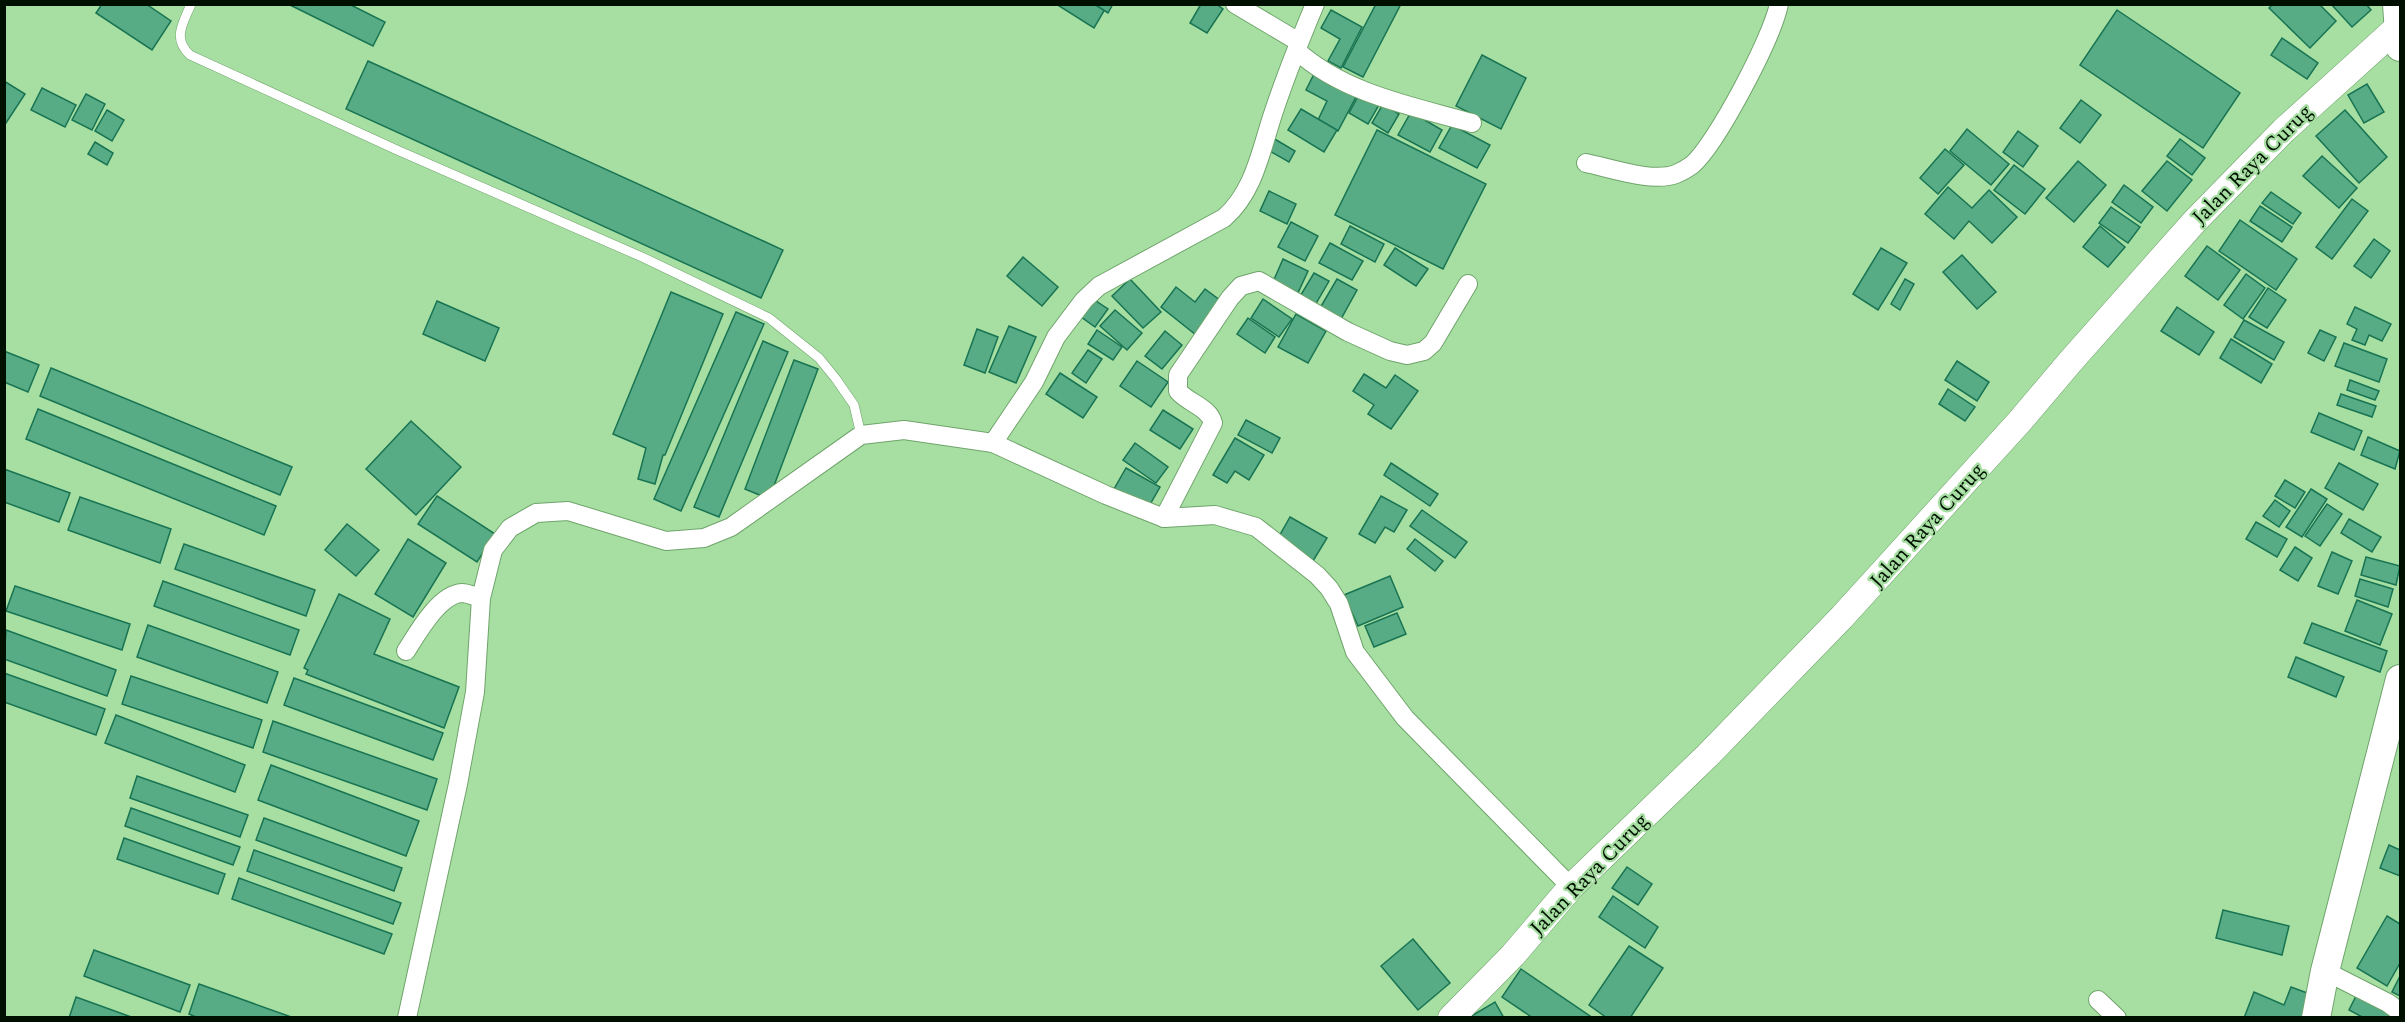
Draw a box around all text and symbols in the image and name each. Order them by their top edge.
street label: Jalan Raya Curug [2185,97,2321,233]
street label: Jalan Raya Curug [1862,455,1993,596]
street label: Jalan Raya Curug [1523,806,1657,943]

